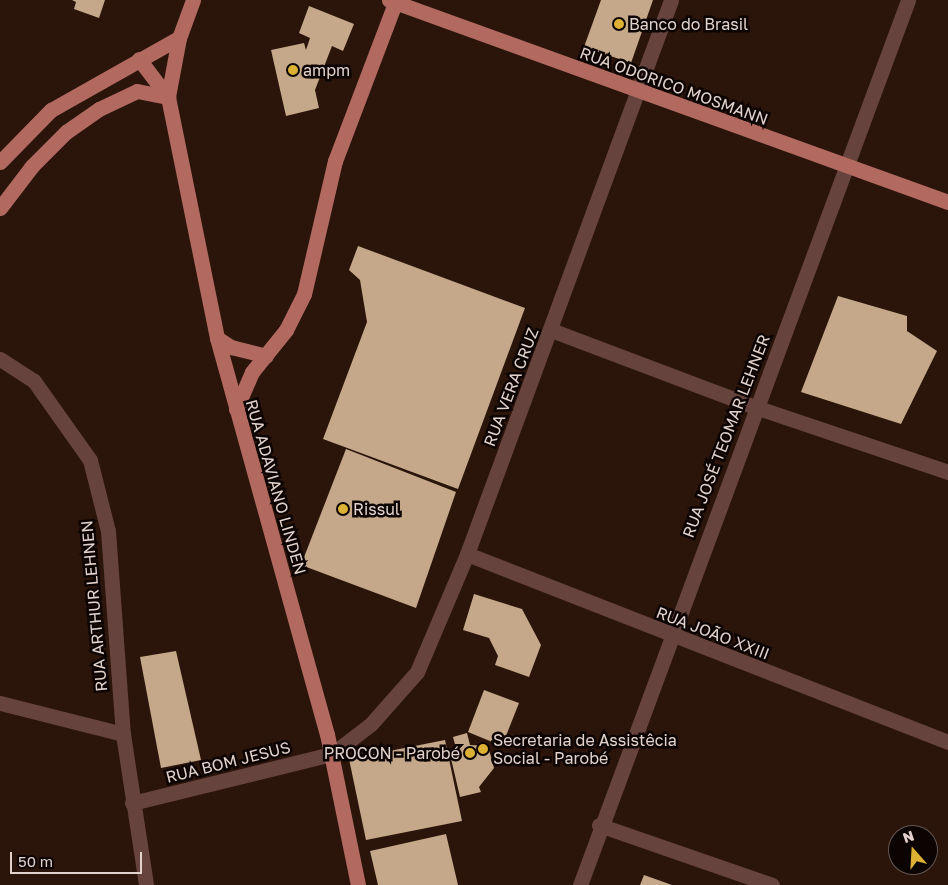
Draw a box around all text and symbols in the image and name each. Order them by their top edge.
place label: Banco do Brasil [629,14,748,34]
marker: Banco do Brasil [613,18,625,30]
street label: RUA ODORICO MOSMANN [577,43,771,129]
place label: ampm [303,60,350,80]
marker: ampm [287,64,299,76]
street label: RUA VERA CRUZ [480,325,542,449]
street label: RUA JOSÉ TEOMAR LEHNER [678,332,774,540]
street label: RUA ADAVIANO LINDEN [242,397,310,577]
place label: Rissul [353,499,400,519]
marker: Rissul [337,503,349,515]
street label: RUA ARTHUR LEHNEN [77,520,111,692]
street label: RUA JOÃO XXIII [654,603,772,663]
place label: Secretaria de Assistêcia Social - Parobé [493,730,677,768]
street label: RUA BOM JESUS [164,737,292,787]
place label: PROCON - Parobé [324,743,460,763]
marker: Secretaria de Assistêcia Social - Parobé [477,743,489,755]
marker: PROCON - Parobé [464,747,476,759]
north arrow [888,825,938,875]
text: N [900,827,916,846]
scale bar [12,842,145,874]
text: 50 m [18,852,53,870]

